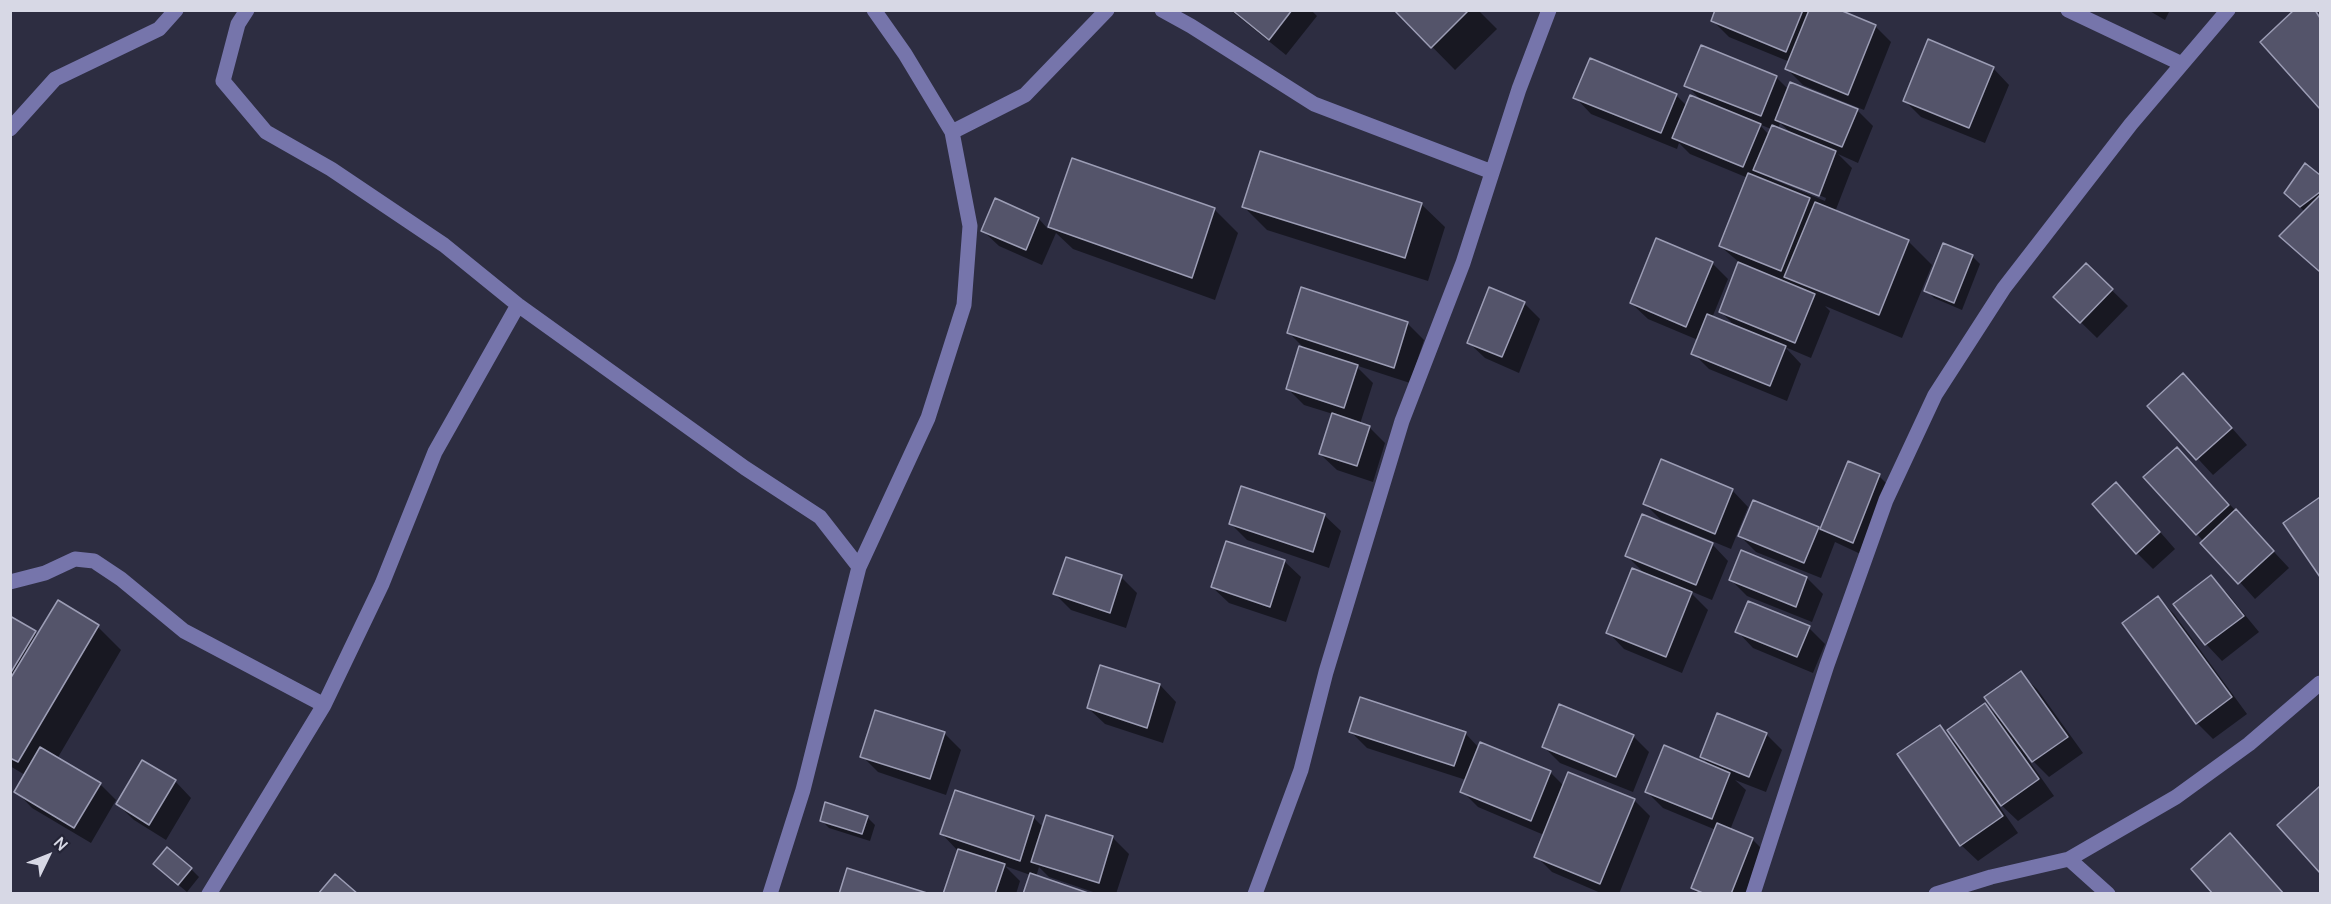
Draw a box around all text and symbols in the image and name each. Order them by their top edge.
north arrow [18,826,78,886]
text: N [49,832,73,855]

